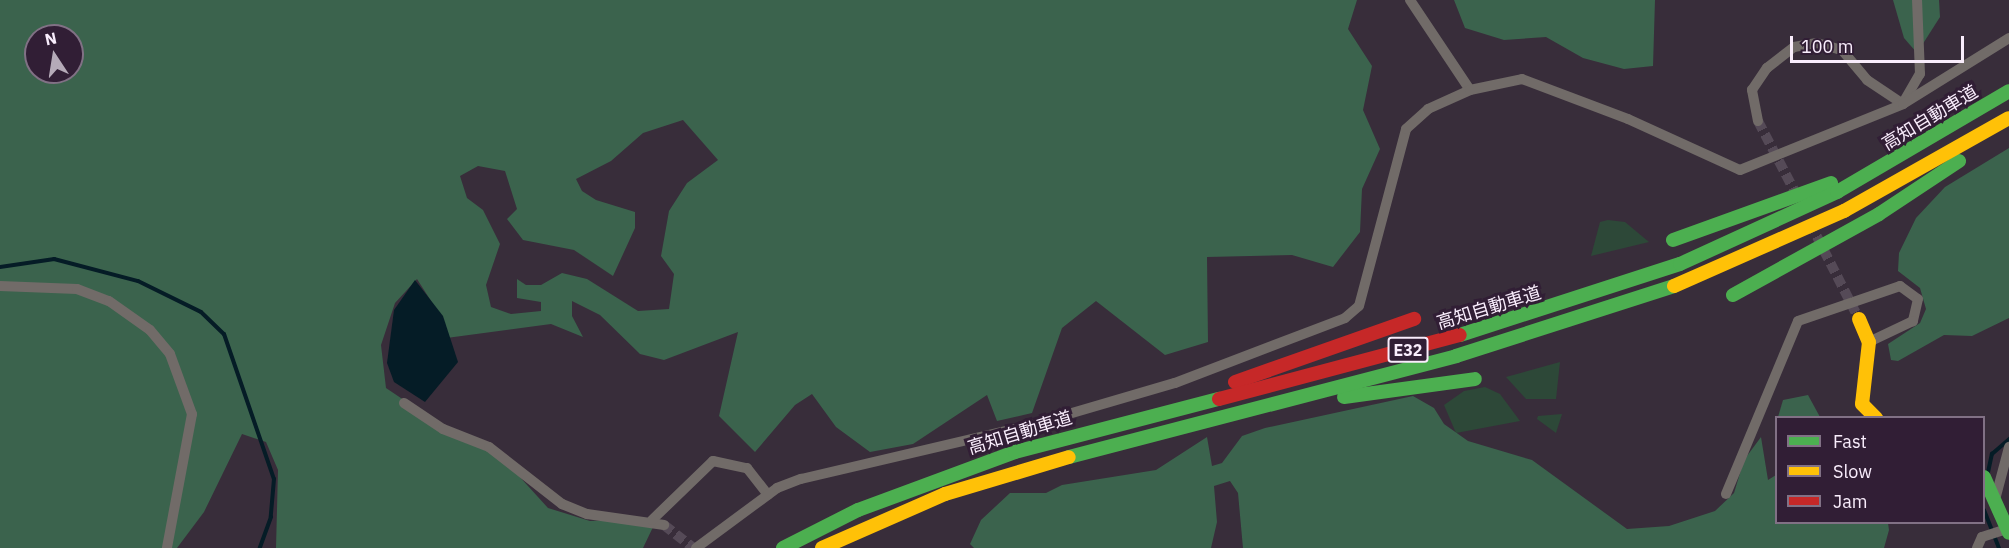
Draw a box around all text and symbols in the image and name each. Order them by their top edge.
north arrow [24,24,84,84]
scale bar [1793,24,1967,62]
text: N [43,27,58,49]
text: 100 m [1801,35,1853,58]
street label: 高知自動車道 [1878,81,1982,155]
street label: 高知自動車道 [1434,282,1544,334]
road number: E32 [1387,337,1429,363]
street label: 高知自動車道 [965,407,1075,459]
legend [1775,416,1985,524]
text: Fast [1833,430,1867,453]
text: Slow [1833,460,1872,483]
text: Jam [1833,490,1868,513]

